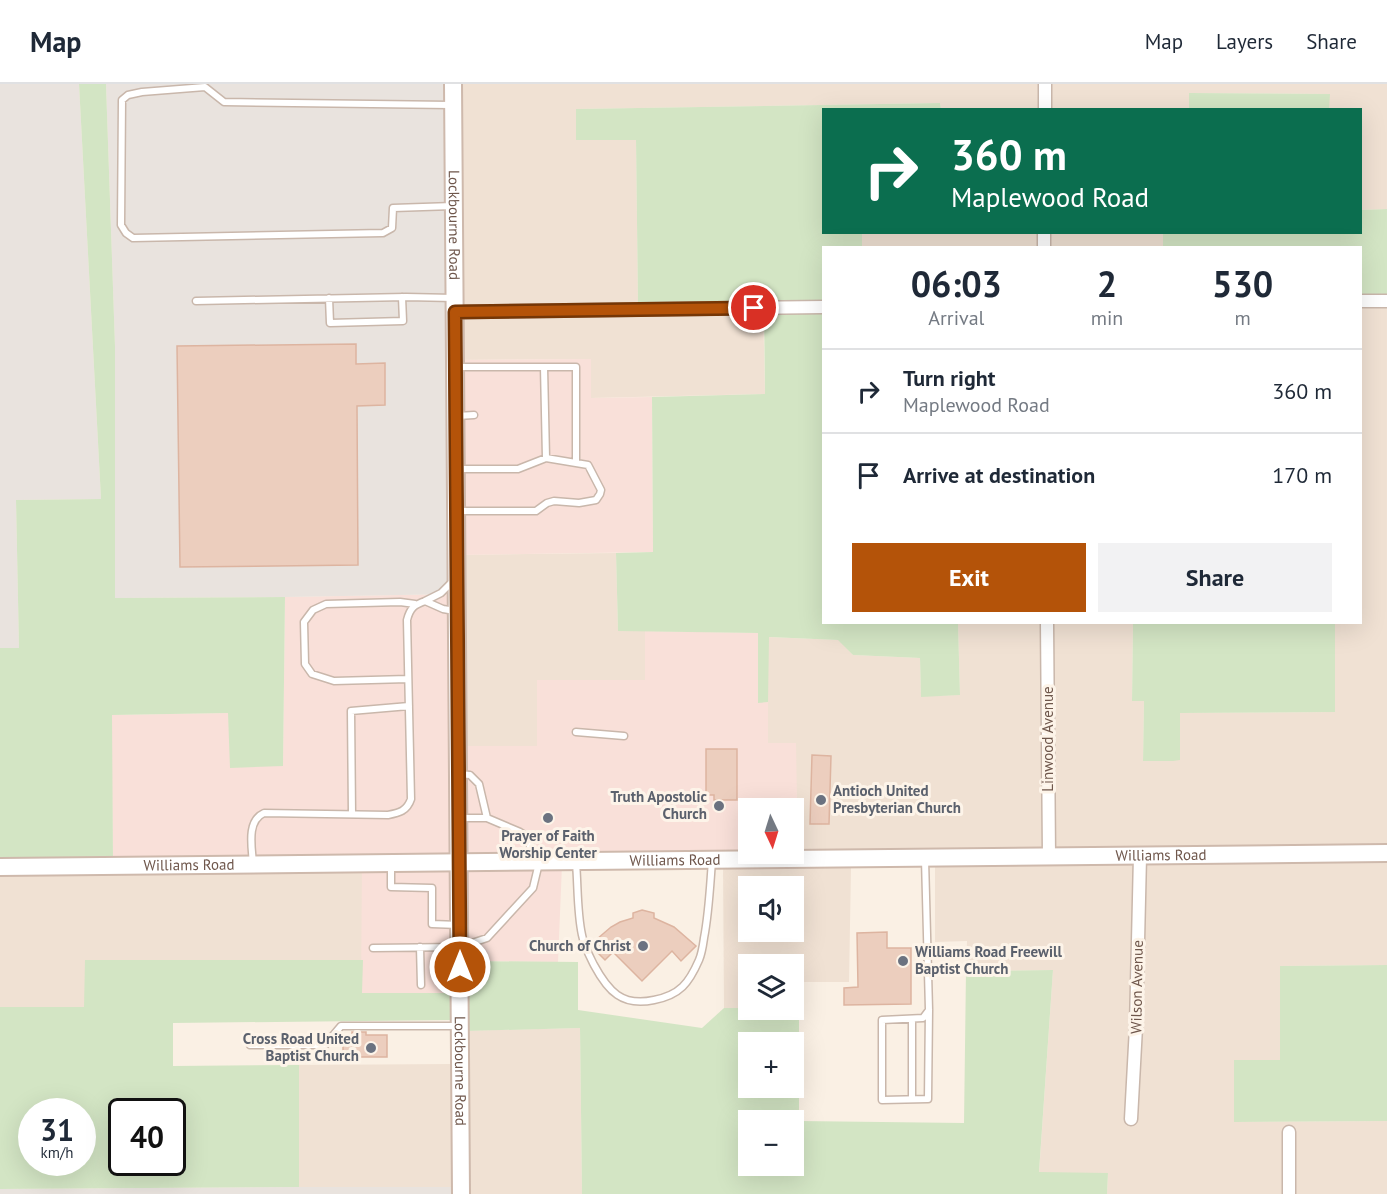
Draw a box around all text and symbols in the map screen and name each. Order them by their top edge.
text: Map [30,23,81,60]
text: Map [1145,28,1183,55]
text: Layers [1216,28,1273,55]
text: Share [1306,28,1357,55]
text: 360 m [951,127,1067,182]
icon: right [852,132,930,210]
street label: Lockbourne Road [445,170,464,280]
text: Maplewood Road [951,180,1149,214]
text: 06:03 [911,260,1002,307]
text: 2 [1097,260,1117,307]
text: 530 [1212,260,1273,307]
pin [728,282,779,333]
icon: arrive [737,291,770,324]
text: Arrival [928,305,984,331]
text: min [1091,305,1123,331]
text: m [1235,305,1251,331]
text: Turn right [903,364,995,392]
icon: right [852,375,885,408]
text: 360 m [1272,377,1332,405]
text: Maplewood Road [903,392,1050,418]
icon: arrive [852,459,885,492]
text: Arrive at destination [903,461,1095,489]
text: 170 m [1272,461,1332,489]
button: Exit [852,543,1086,612]
button: Share [1098,543,1332,612]
street label: Linwood Avenue [1038,686,1057,792]
place label: Antioch United Presbyterian Church [833,781,961,817]
place label: Truth Apostolic Church [610,787,707,823]
marker: Antioch United Presbyterian Church [814,793,828,807]
north arrow [738,798,804,864]
map controls [738,798,804,1176]
marker: Truth Apostolic Church [712,799,726,813]
marker: Prayer of Faith Worship Center [541,811,555,825]
place label: Prayer of Faith Worship Center [499,826,597,862]
street label: Williams Road [1115,845,1207,865]
street label: Williams Road [629,850,721,870]
street label: Williams Road [143,855,235,875]
button: sound [738,876,804,942]
position arrow [428,935,492,999]
place label: Church of Christ [529,936,632,955]
marker: Church of Christ [636,939,650,953]
street label: Wilson Avenue [1126,940,1147,1034]
place label: Williams Road Freewill Baptist Church [915,942,1062,978]
button: layers [738,954,804,1020]
marker: Williams Road Freewill Baptist Church [896,954,910,968]
street label: Lockbourne Road [451,1016,471,1126]
place label: Cross Road United Baptist Church [243,1029,359,1065]
button: + [738,1032,804,1098]
marker: Cross Road United Baptist Church [364,1041,378,1055]
speed limit sign: 40 [108,1098,186,1176]
text: 31 [40,1110,74,1149]
button: − [738,1110,804,1176]
text: km/h [41,1143,73,1162]

